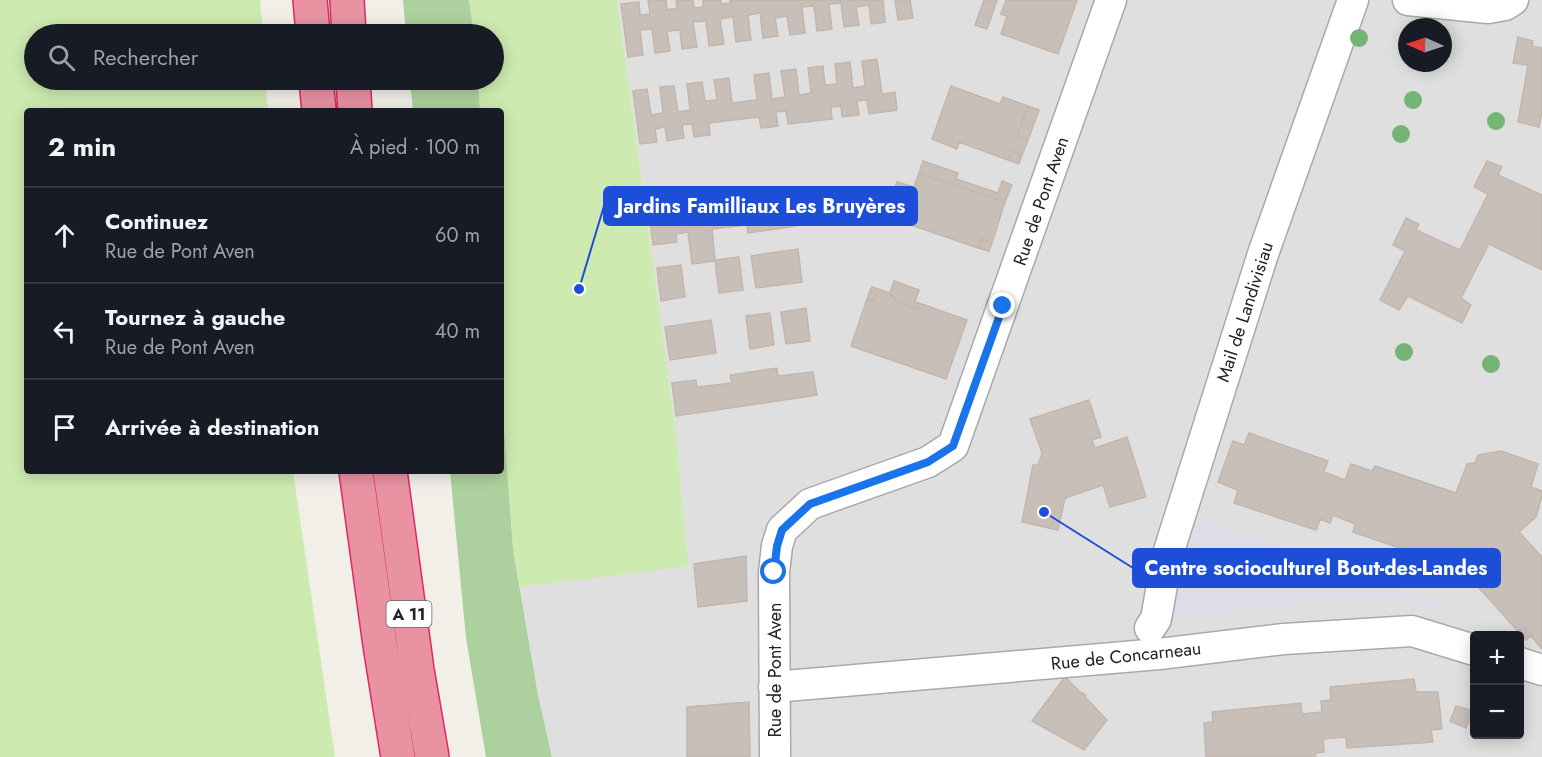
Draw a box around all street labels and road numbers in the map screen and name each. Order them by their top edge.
street label: Rue de Pont Aven [1007,133,1075,269]
street label: Mail de Landivisiau [1210,238,1280,386]
road number: A 11 [386,601,432,627]
street label: Rue de Pont Aven [762,603,788,737]
street label: Rue de Concarneau [1050,635,1202,677]

